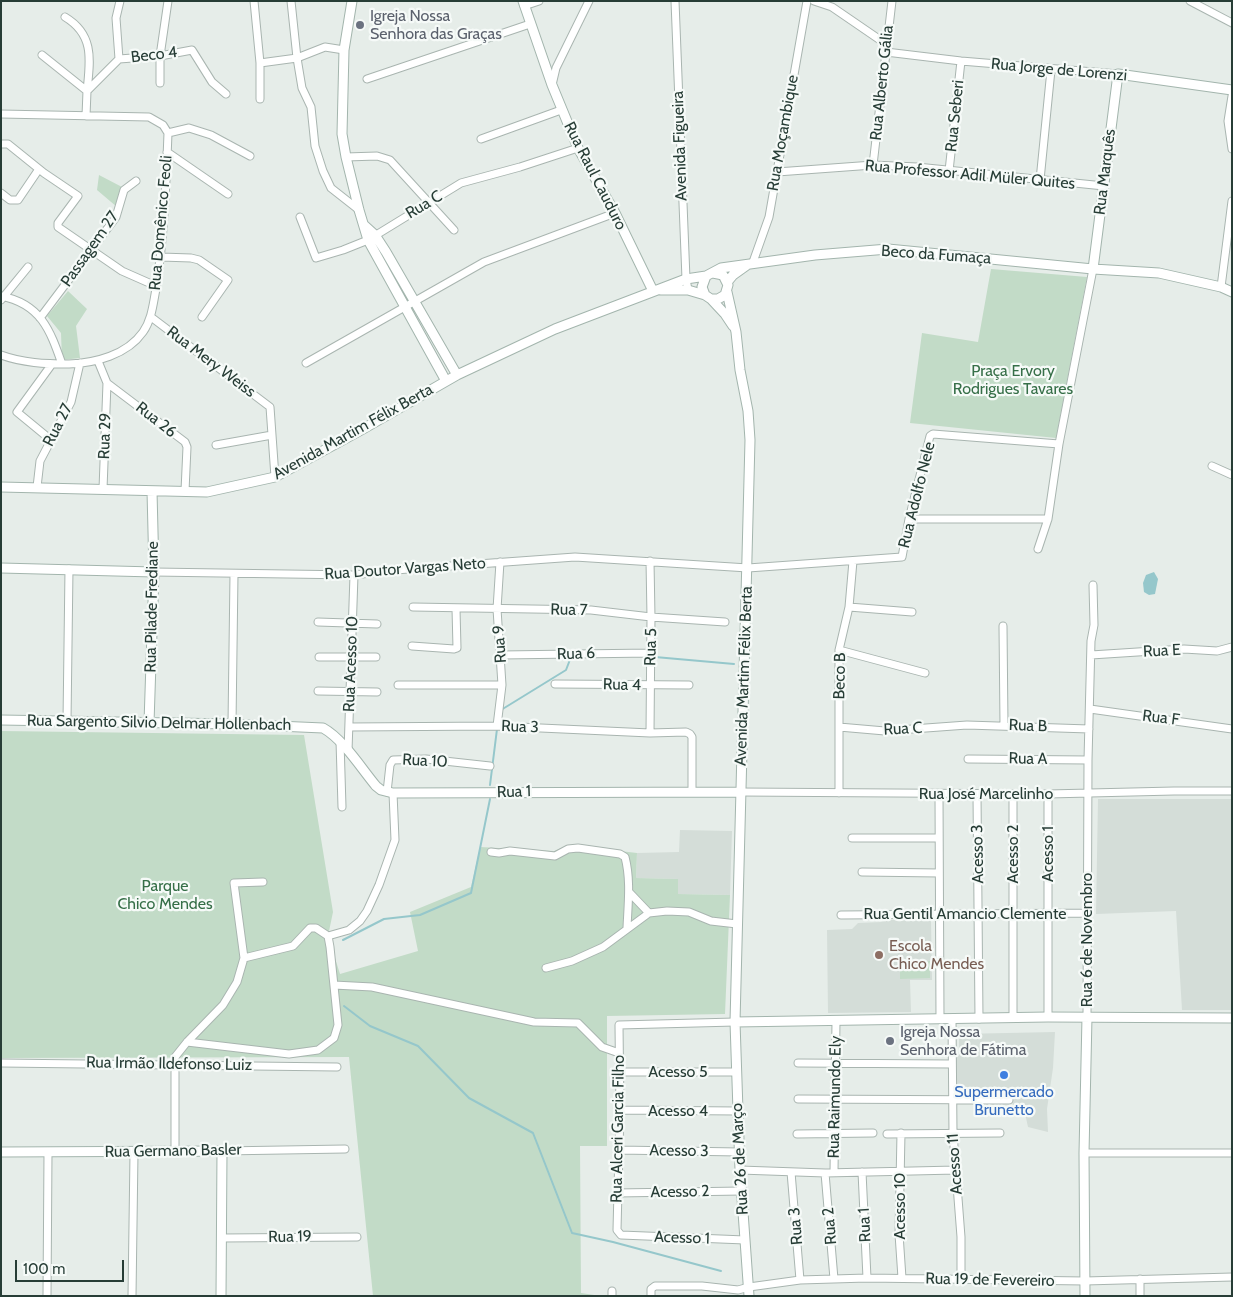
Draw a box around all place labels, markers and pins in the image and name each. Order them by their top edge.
place label: Igreja Nossa Senhora das Graças [370,6,502,44]
marker: Igreja Nossa Senhora das Graças [354,19,366,31]
place label: Escola Chico Mendes [889,936,984,974]
marker: Escola Chico Mendes [873,949,885,961]
place label: Igreja Nossa Senhora de Fátima [900,1022,1026,1060]
marker: Igreja Nossa Senhora de Fátima [884,1035,896,1047]
marker: Supermercado Brunetto [998,1069,1010,1081]
place label: Supermercado Brunetto [954,1082,1054,1120]

